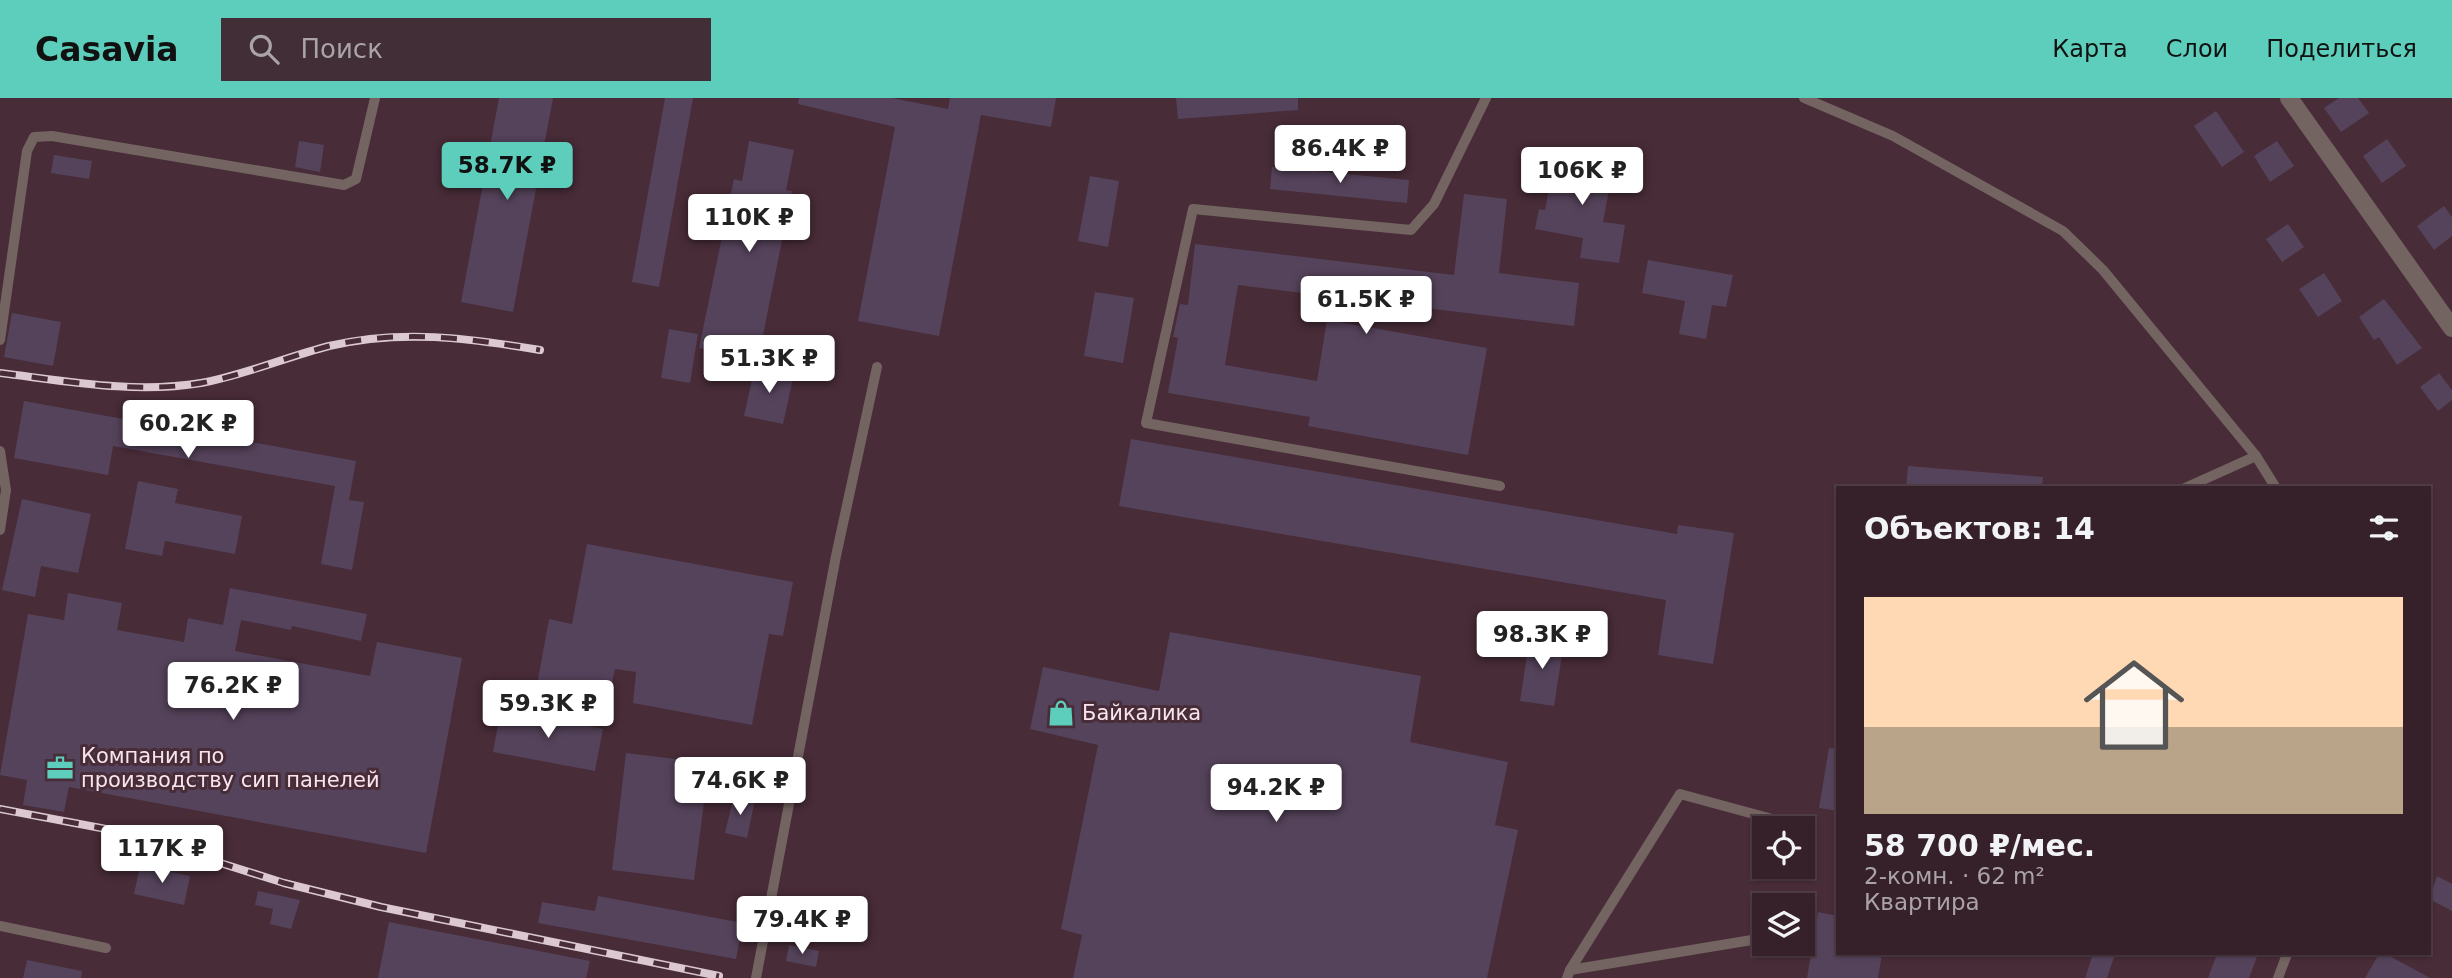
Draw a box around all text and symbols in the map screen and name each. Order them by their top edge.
search box [221,18,711,81]
text: Casavia [35,30,179,69]
icon: search [245,30,283,68]
text: Поиск [301,34,383,64]
text: Карта [2052,35,2128,63]
text: Слои [2166,35,2228,63]
text: Поделиться [2266,35,2417,63]
pin: 86.4K ₽ [1275,126,1405,185]
text: 86.4K ₽ [1291,135,1389,161]
pin: 58.7K ₽ [442,142,572,202]
pin: 106K ₽ [1525,148,1639,207]
text: 58.7K ₽ [458,152,556,178]
text: 106K ₽ [1537,157,1627,183]
pin: 110K ₽ [692,194,806,254]
text: 110K ₽ [704,204,794,230]
pin: 61.5K ₽ [1301,276,1431,336]
text: 61.5K ₽ [1317,286,1415,312]
pin: 51.3K ₽ [704,336,834,395]
text: 51.3K ₽ [720,345,818,371]
pin: 60.2K ₽ [123,400,253,460]
text: 60.2K ₽ [139,410,237,436]
icon: filters [2365,509,2403,547]
text: Объектов: 14 [1864,511,2095,546]
pin: 98.3K ₽ [1477,612,1607,671]
text: 98.3K ₽ [1493,621,1591,647]
icon: home [2071,642,2197,768]
pin: 76.2K ₽ [168,662,298,722]
text: 76.2K ₽ [184,672,282,698]
pin: 59.3K ₽ [483,680,613,740]
text: 59.3K ₽ [499,690,597,716]
shop icon: Байкалика [1046,698,1076,728]
place label: Байкалика [1082,701,1201,725]
place label: Компания по производству сип панелей [81,744,380,792]
office icon: Компания по производству сип панелей [45,753,75,783]
pin: 74.6K ₽ [675,758,805,817]
pin: 94.2K ₽ [1211,764,1341,824]
text: 74.6K ₽ [691,767,789,793]
text: 94.2K ₽ [1227,774,1325,800]
map controls [1752,816,1815,956]
button: locate [1752,816,1815,879]
pin: 117K ₽ [105,826,219,885]
text: 58 700 ₽/мес. [1864,828,2095,863]
text: 117K ₽ [117,835,207,861]
text: 2-комн. · 62 m² [1864,863,2045,889]
text: Квартира [1864,889,1980,915]
button: layers [1752,893,1815,956]
pin: 79.4K ₽ [737,896,867,956]
text: 79.4K ₽ [753,906,851,932]

